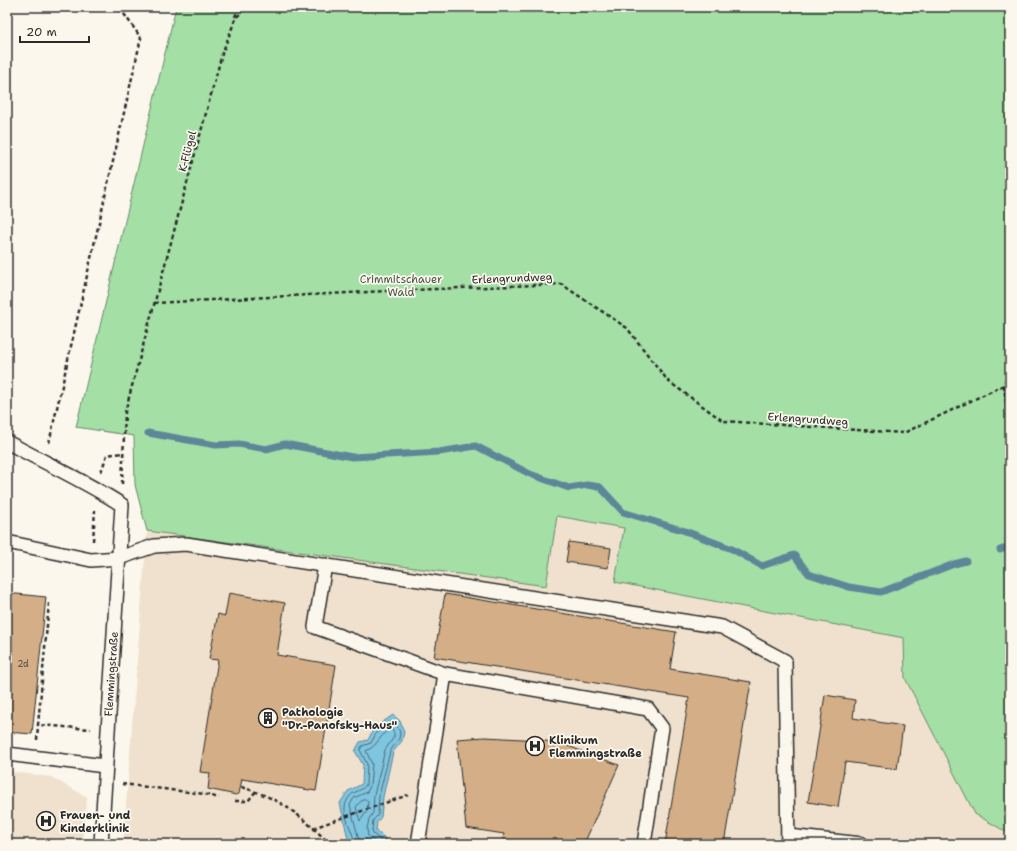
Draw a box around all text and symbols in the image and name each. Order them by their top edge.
scale bar [20,18,89,44]
text: 20 m [26,24,57,40]
street label: K-Flügel [175,128,200,173]
street label: Erlengrundweg [471,270,553,287]
park label: Crimmitschauer Wald [360,272,442,300]
street label: Erlengrundweg [767,409,849,430]
street label: Flemmingstraße [101,631,122,717]
house number: 2d [17,658,29,670]
place label: Pathologie "Dr.-Panofsky-Haus" [282,705,398,733]
building icon: Pathologie "Dr.-Panofsky-Haus" [257,707,279,729]
place label: Klinikum Flemmingstraße [549,733,642,761]
hospital icon: Klinikum Flemmingstraße [524,735,546,757]
place label: Frauen- und Kinderklinik [60,808,131,836]
hospital icon: Frauen- und Kinderklinik [35,810,57,832]

